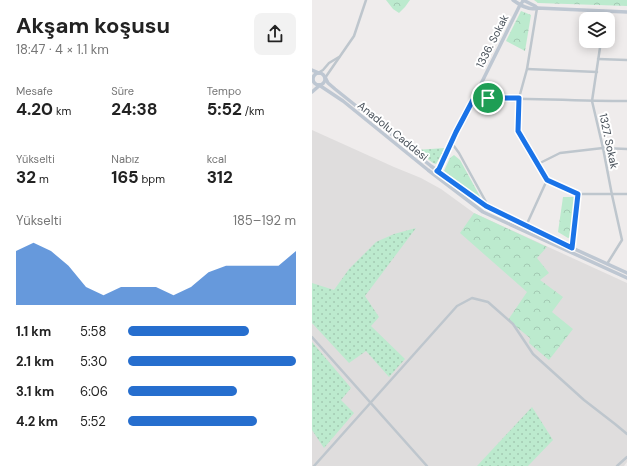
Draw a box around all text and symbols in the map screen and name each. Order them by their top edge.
text: Akşam koşusu [16,11,170,40]
street label: 1336. Sokak [473,12,512,70]
map controls [579,12,615,48]
button: layers [579,12,615,48]
button: share [254,13,296,55]
text: 18:47 · 4 × 1.1 km [16,41,109,58]
pin [471,81,505,115]
text: Mesafe [16,84,53,98]
text: Süre [111,84,134,98]
text: Tempo [207,84,241,98]
icon: arrive [477,87,499,109]
text: 4.20 [16,98,53,120]
text: 24:38 [111,98,157,120]
text: 5:52 [207,98,242,120]
street label: Anadolu Caddesi [355,98,431,164]
text: km [53,104,71,118]
text: /km [242,104,264,118]
street label: 1327. Sokak [596,112,622,170]
text: Yükselti [16,152,55,166]
text: Nabız [111,152,139,166]
text: kcal [207,152,227,166]
text: 32 [16,166,36,188]
text: 165 [111,166,139,188]
text: 312 [207,166,233,188]
text: m [36,172,49,186]
text: bpm [139,172,165,186]
text: Yükselti [16,212,62,229]
text: 185–192 m [233,212,296,229]
text: 1.1 km [16,323,51,340]
text: 5:58 [80,323,106,340]
text: 2.1 km [16,353,54,370]
text: 5:30 [80,353,107,370]
text: 3.1 km [16,383,54,400]
text: 6:06 [80,383,108,400]
text: 4.2 km [16,413,58,430]
text: 5:52 [80,413,106,430]

